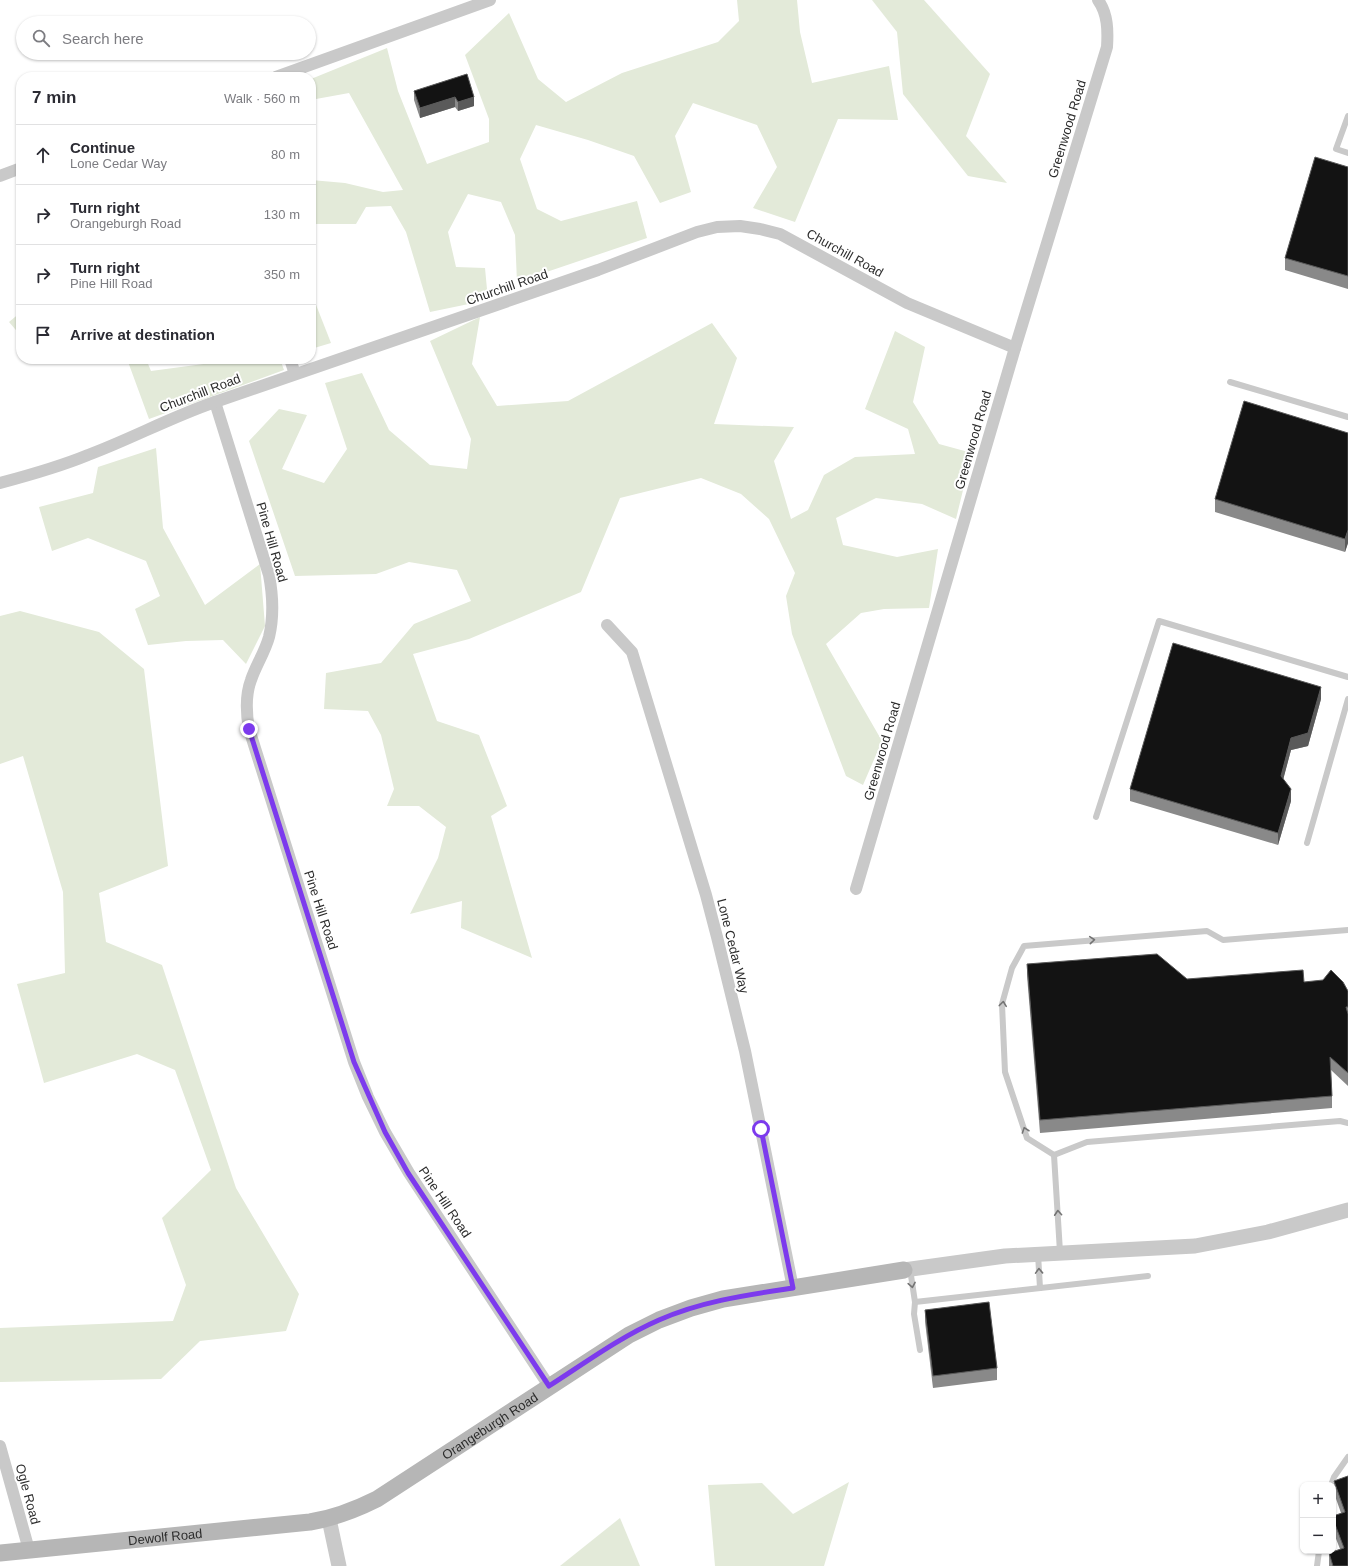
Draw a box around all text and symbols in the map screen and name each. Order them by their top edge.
search box [16,16,316,60]
icon: search [30,27,52,49]
text: Search here [62,30,144,47]
street label: Greenwood Road [1045,78,1089,180]
text: 7 min [32,88,76,107]
text: Walk · 560 m [224,91,300,106]
text: Continue [70,139,135,156]
icon: ahead [32,144,54,166]
text: 80 m [271,147,300,162]
text: Lone Cedar Way [70,156,167,171]
text: Turn right [70,199,140,216]
icon: right [32,204,54,226]
text: 130 m [264,207,300,222]
text: Orangeburgh Road [70,216,181,231]
street label: Churchill Road [804,226,886,280]
text: Turn right [70,259,140,276]
icon: right [32,264,54,286]
street label: Churchill Road [464,266,550,308]
text: 350 m [264,267,300,282]
text: Pine Hill Road [70,276,152,291]
icon: arrive [32,324,54,346]
text: Arrive at destination [70,326,215,343]
street label: Churchill Road [158,371,242,415]
street label: Greenwood Road [952,389,994,491]
street label: Pine Hill Road [253,500,291,584]
street label: Greenwood Road [861,700,903,802]
route end [240,720,258,738]
street label: Pine Hill Road [301,869,341,951]
street label: Lone Cedar Way [714,897,752,995]
one-way arrow [1089,936,1095,945]
one-way arrow [998,1001,1007,1007]
route start [752,1120,770,1138]
one-way arrow [1021,1127,1030,1134]
street label: Pine Hill Road [416,1164,474,1240]
one-way arrow [1053,1210,1062,1216]
one-way arrow [1035,1268,1043,1274]
one-way arrow [908,1282,916,1289]
street label: Orangeburgh Road [439,1389,540,1462]
street label: Ogle Road [13,1462,43,1526]
map controls [1300,1482,1336,1554]
button: + [1300,1482,1336,1518]
button: − [1300,1518,1336,1554]
street label: Dewolf Road [127,1525,203,1548]

